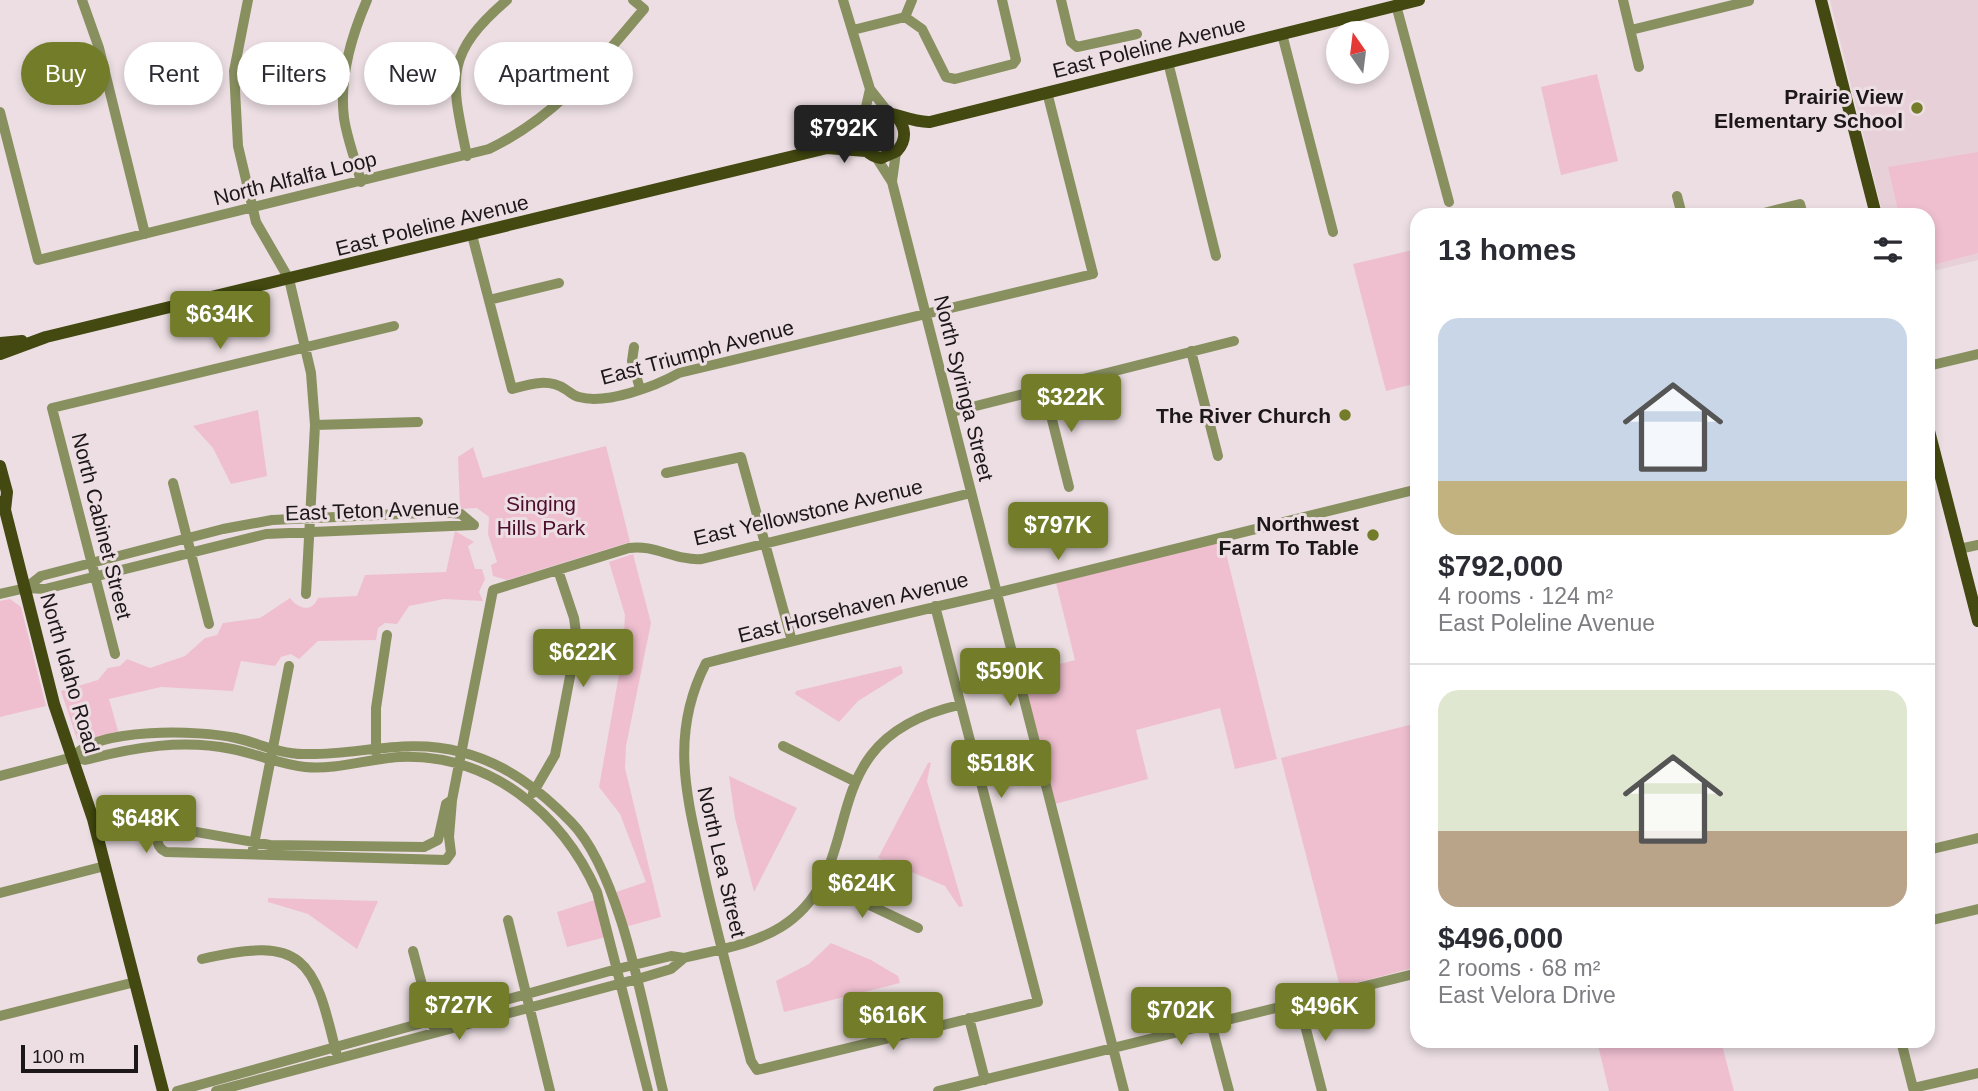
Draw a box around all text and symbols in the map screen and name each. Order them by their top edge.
street label: East Poleline Avenue [1050,12,1248,82]
north arrow [1326,21,1390,84]
map controls [1326,21,1389,84]
chip: Buy [21,42,110,105]
chip: Rent [124,42,223,105]
chip: Filters [237,42,350,105]
chip: New [364,42,460,105]
chip: Apartment [474,42,633,105]
place label: Prairie View Elementary School [1714,85,1904,132]
marker: Prairie View Elementary School [1909,100,1925,116]
pin: $792K [795,106,893,165]
text: $792K [810,115,878,141]
street label: North Alfalfa Loop [211,147,379,209]
street label: East Poleline Avenue [333,190,531,260]
icon: filters [1869,231,1907,269]
text: 13 homes [1438,233,1576,266]
pin: $634K [171,292,269,351]
street label: North Syringa Street [930,293,998,483]
text: $634K [186,301,254,327]
street label: East Triumph Avenue [598,315,796,389]
icon: home [1610,364,1736,490]
pin: $322K [1022,374,1120,434]
text: $322K [1037,384,1105,410]
place label: The River Church [1156,404,1331,427]
marker: The River Church [1337,407,1353,423]
street label: North Cabinet Street [68,430,136,622]
street label: East Yellowstone Avenue [691,474,925,550]
park label: Singing Hills Park [497,492,586,539]
street label: East Teton Avenue [284,495,460,525]
pin: $797K [1009,503,1107,562]
text: $797K [1024,512,1092,538]
place label: Northwest Farm To Table [1219,512,1359,559]
marker: Northwest Farm To Table [1365,527,1381,543]
text: $792,000 [1438,549,1563,582]
street label: East Horsehaven Avenue [735,567,971,647]
text: 4 rooms · 124 m² [1438,583,1613,609]
street label: North Idaho Road [36,590,104,756]
text: East Poleline Avenue [1438,610,1655,636]
pin: $622K [534,630,632,689]
text: $622K [549,639,617,665]
pin: $590K [961,648,1059,708]
text: $590K [976,658,1044,684]
icon: home [1610,736,1736,862]
pin: $518K [952,740,1050,800]
text: $518K [967,750,1035,776]
street label: North Lea Street [693,784,751,940]
pin: $648K [97,796,195,855]
text: $648K [112,805,180,831]
pin: $624K [813,860,911,920]
text: $624K [828,870,896,896]
text: $496,000 [1438,921,1563,954]
text: 2 rooms · 68 m² [1438,955,1600,981]
pin: $727K [410,982,508,1042]
text: East Velora Drive [1438,982,1616,1008]
pin: $496K [1276,984,1374,1043]
pin: $702K [1132,988,1230,1047]
text: $727K [425,992,493,1018]
pin: $616K [844,992,942,1052]
text: $496K [1291,993,1359,1019]
text: $702K [1147,997,1215,1023]
text: $616K [859,1002,927,1028]
scale bar [21,1042,138,1074]
text: 100 m [32,1046,85,1067]

